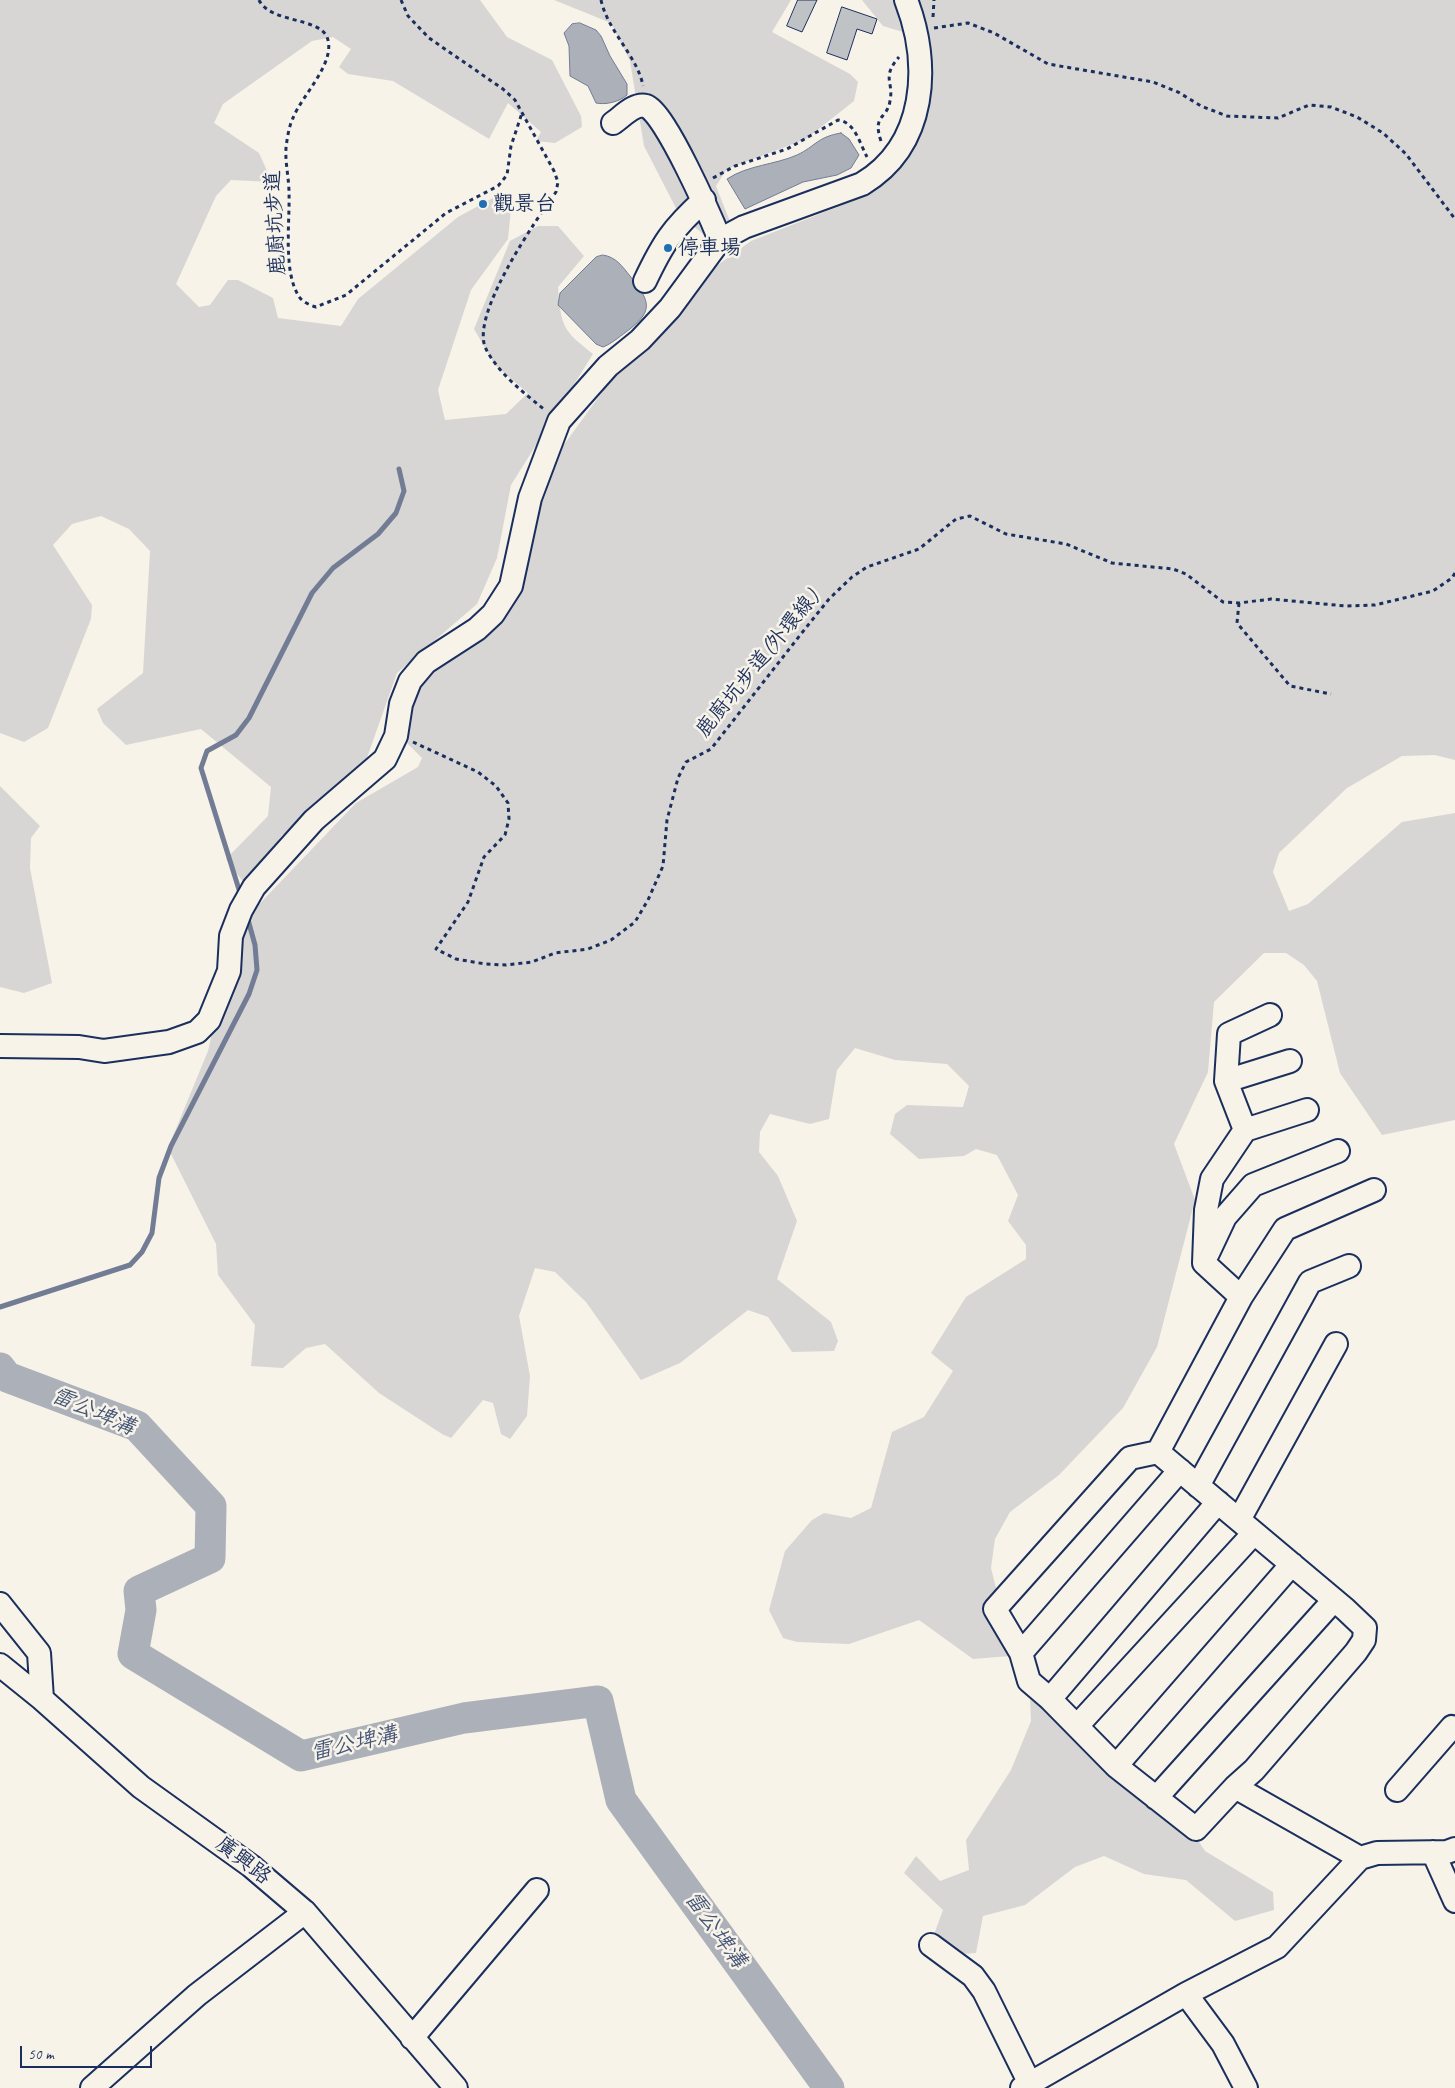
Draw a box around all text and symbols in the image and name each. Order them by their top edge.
street label: 鹿廚坑步道 [261,170,291,276]
place label: 觀景台 [493,191,556,217]
marker: 觀景台 [477,198,489,210]
place label: 停車場 [678,235,741,261]
marker: 停車場 [662,242,674,254]
street label: 鹿廚坑步道(外環線) [691,585,825,743]
water label: 雷公埤溝 [47,1383,139,1441]
water label: 雷公埤溝 [308,1721,400,1767]
street label: 廣興路 [210,1832,276,1890]
water label: 雷公埤溝 [678,1887,752,1973]
scale bar [22,2036,155,2068]
text: 50 m [28,2045,54,2064]

